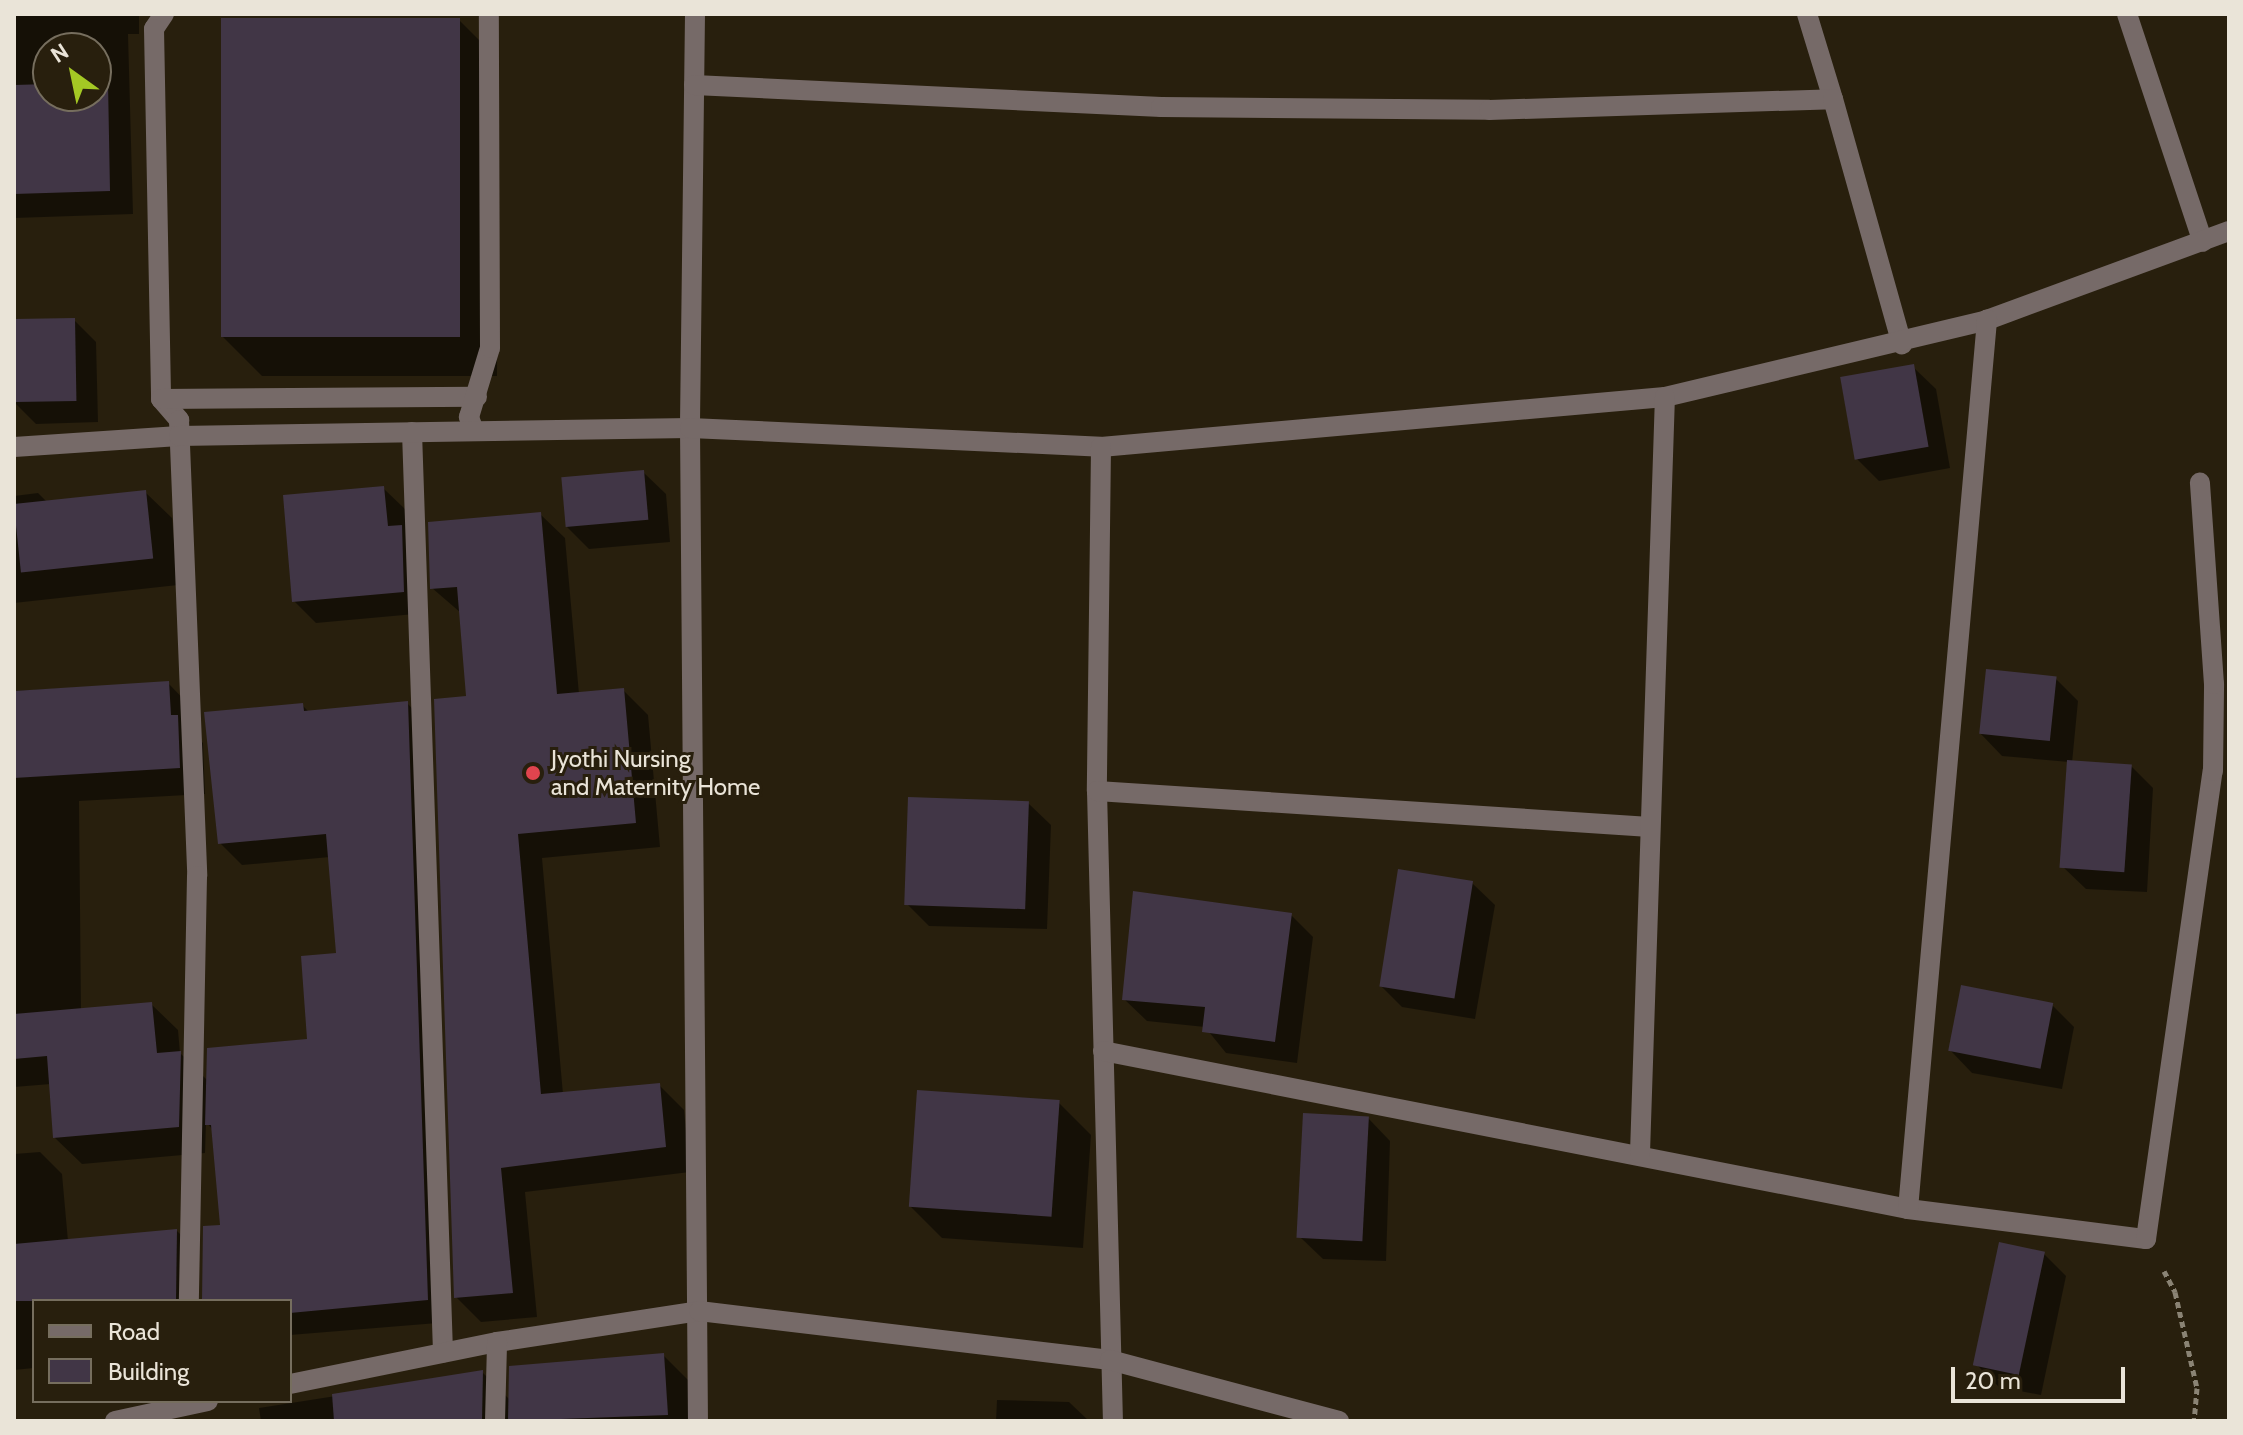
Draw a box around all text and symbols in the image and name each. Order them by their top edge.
north arrow [32,32,112,112]
text: N [46,38,74,69]
place label: Jyothi Nursing and Maternity Home [551,745,760,801]
marker: Jyothi Nursing and Maternity Home [522,762,544,784]
legend [32,1299,292,1403]
text: Road [108,1317,160,1346]
scale bar [1955,1351,2129,1401]
text: Building [108,1357,189,1386]
text: 20 m [1965,1366,2021,1395]

